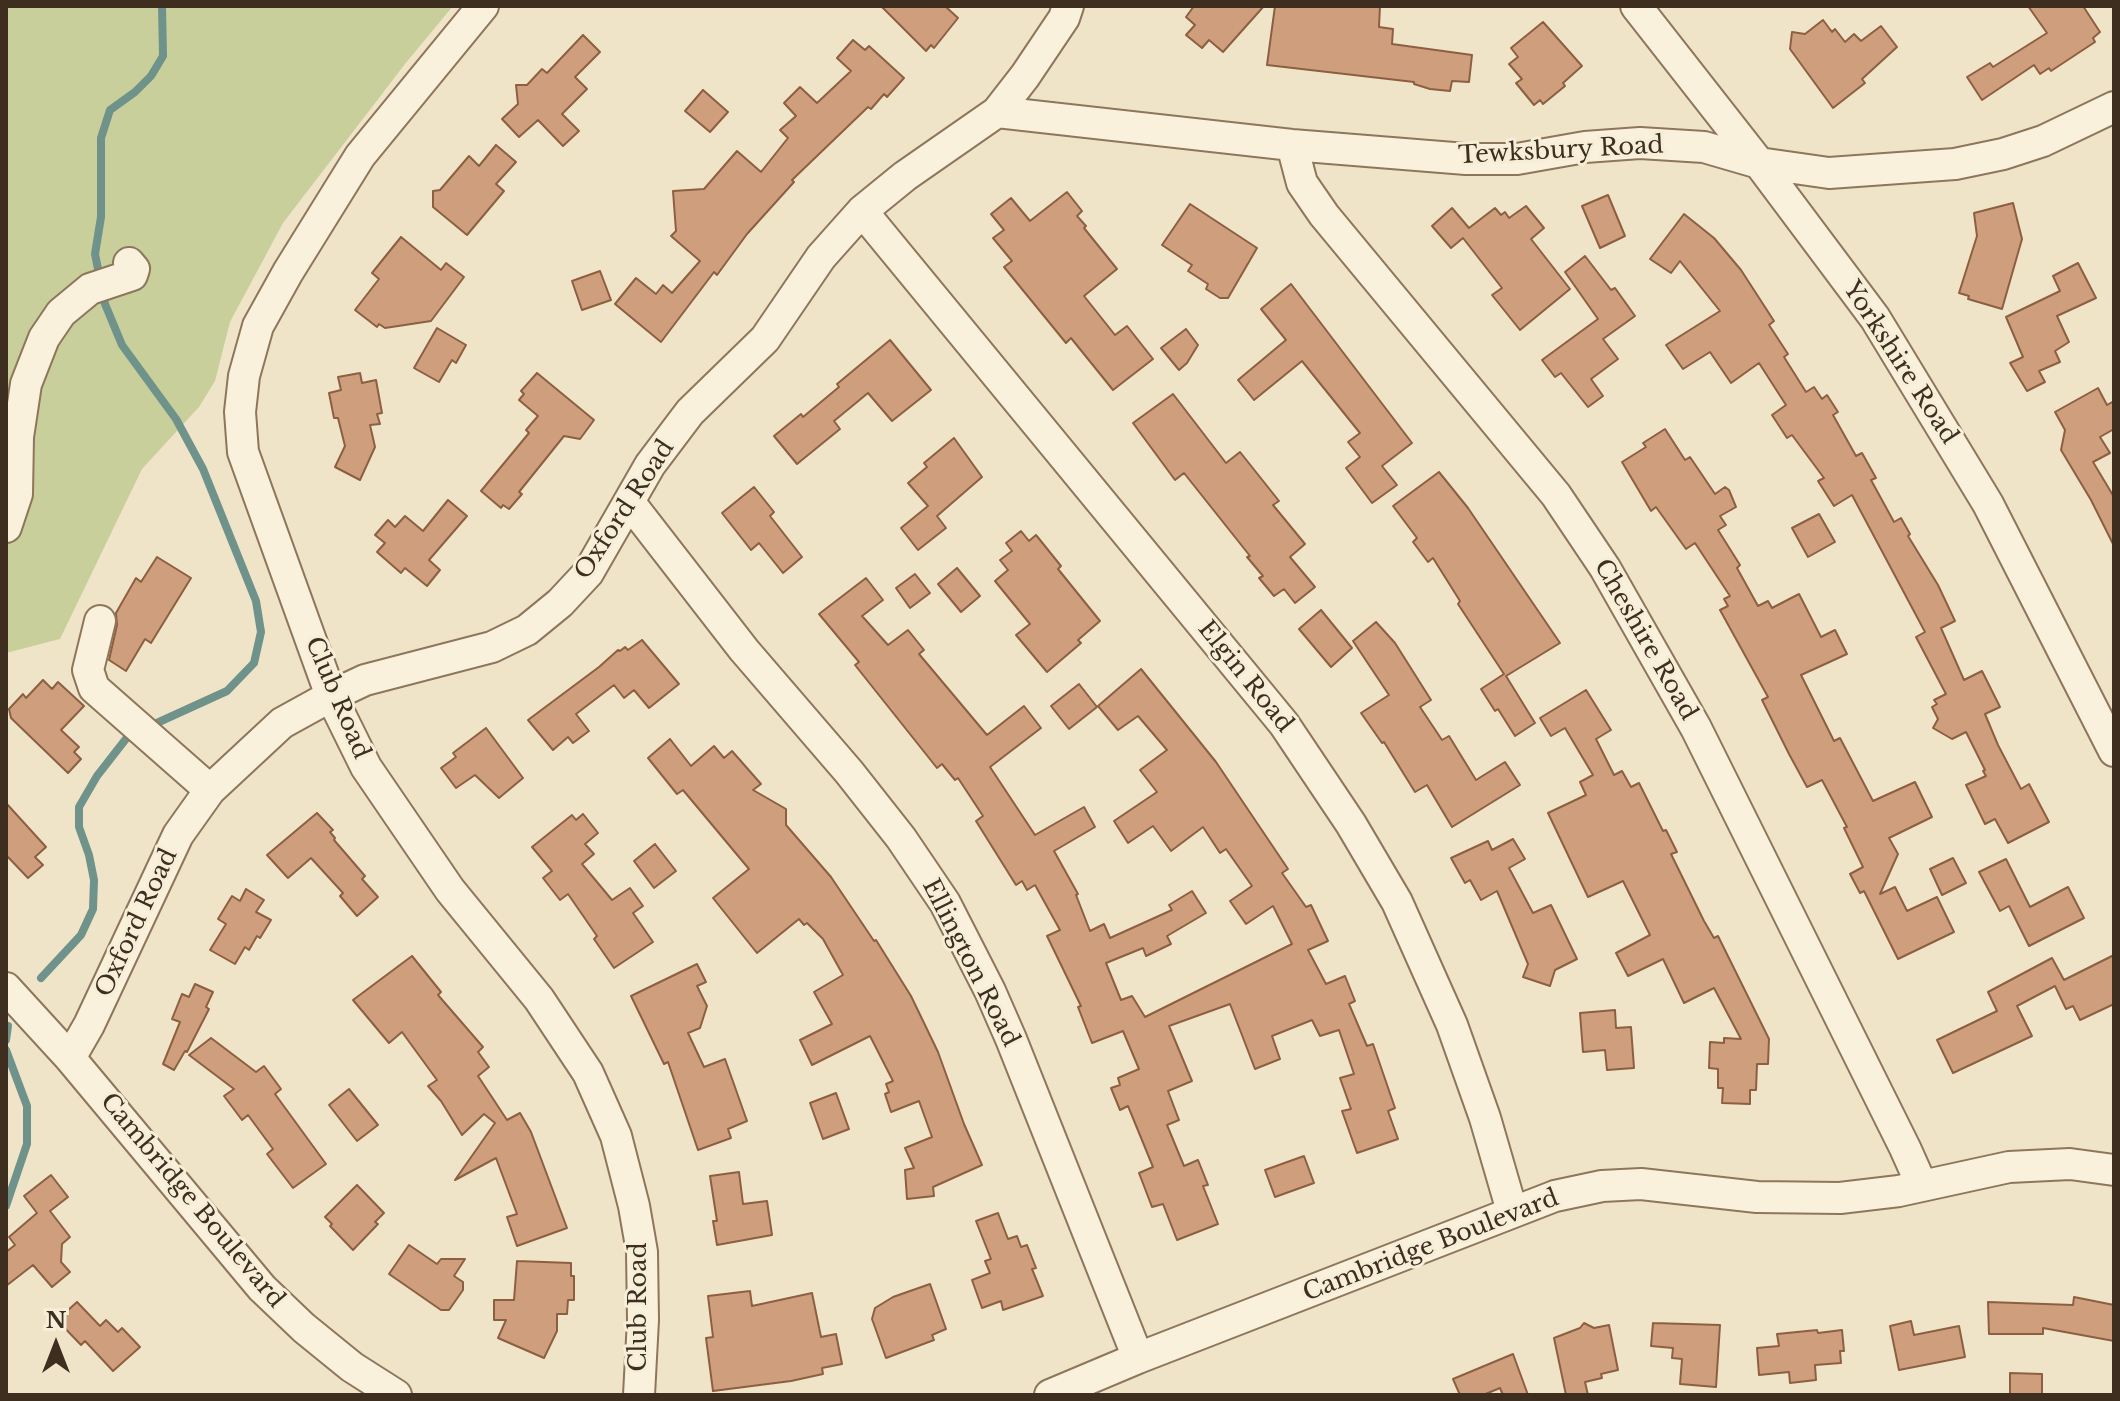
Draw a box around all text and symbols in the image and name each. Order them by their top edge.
street label: Tewksbury Road [1458,131,1664,171]
street label: Yorkshire Road [1837,276,1963,450]
street label: Oxford Road [569,435,681,585]
street label: Cheshire Road [1587,555,1703,725]
street label: Elgin Road [1191,615,1299,739]
street label: Club Road [298,633,376,763]
street label: Oxford Road [90,844,184,1002]
street label: Ellington Road [915,874,1025,1052]
street label: Cambridge Boulevard [94,1088,290,1314]
street label: Cambridge Boulevard [1299,1184,1563,1308]
street label: Club Road [625,1242,653,1372]
north arrow [16,1305,96,1385]
text: N [46,1307,66,1334]

